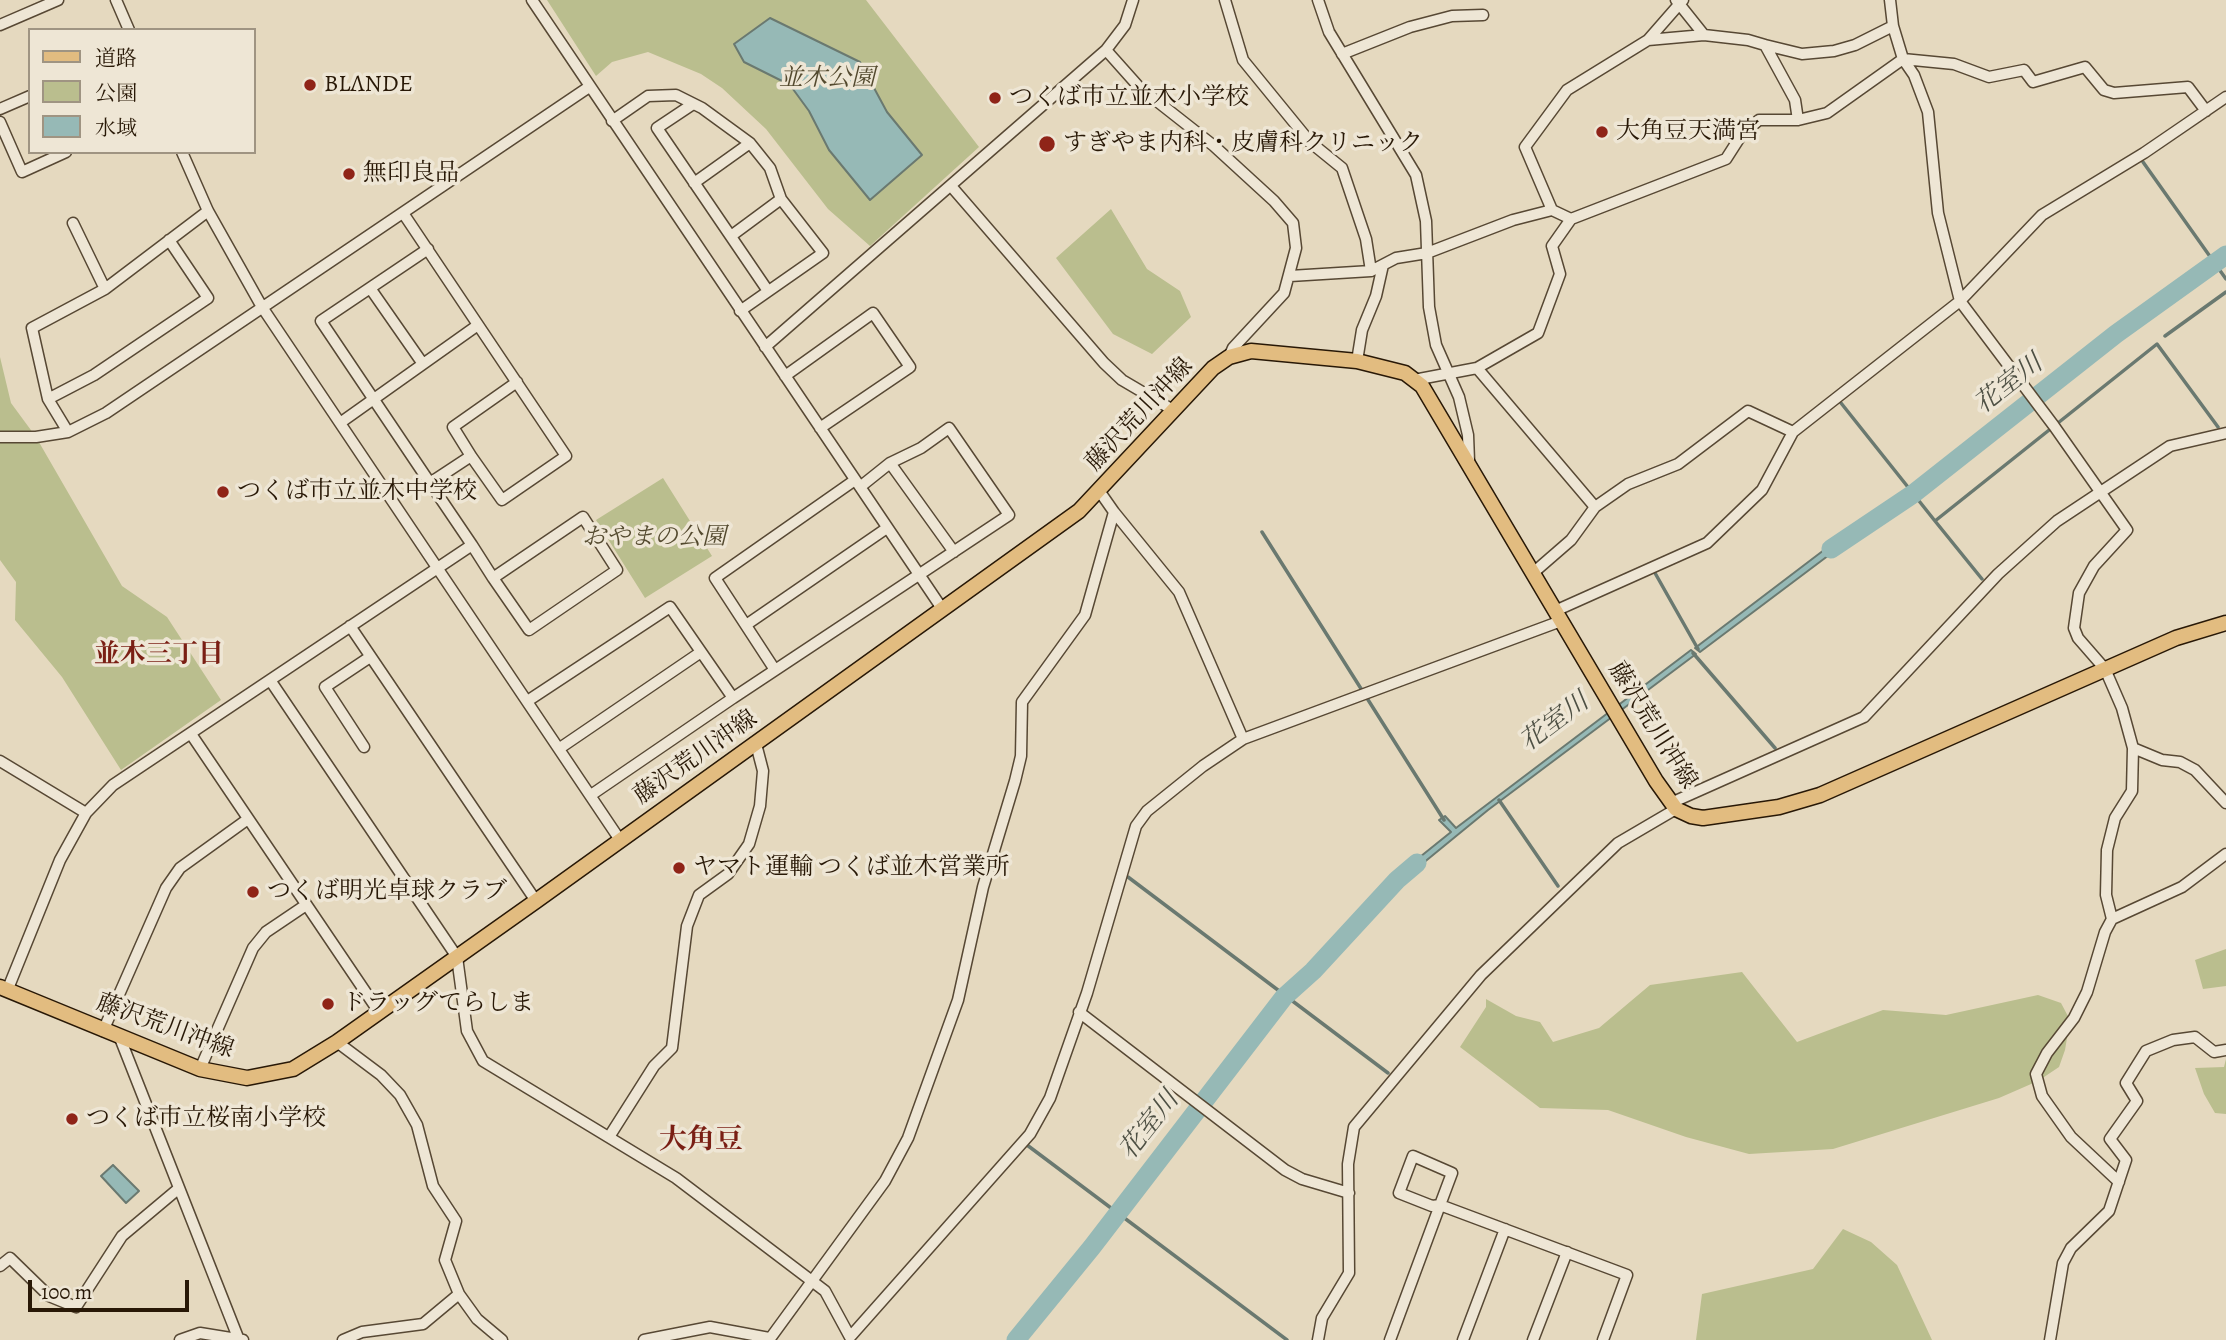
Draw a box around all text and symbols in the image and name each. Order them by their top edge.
legend [28,28,256,154]
text: 道路 [95,44,137,72]
park label: 並木公園 [779,65,875,93]
place label: BLΛNDE [324,71,413,99]
marker: BLΛNDE [302,77,318,93]
text: 公園 [95,79,137,107]
place label: つくば市立並木小学校 [1009,84,1249,112]
marker: つくば市立並木小学校 [987,90,1003,106]
text: 水域 [95,114,137,142]
place label: 大角豆天満宮 [1616,118,1760,146]
marker: 大角豆天満宮 [1594,124,1610,140]
place label: すぎやま内科・皮膚科クリニック [1063,130,1423,158]
marker: すぎやま内科・皮膚科クリニック [1037,134,1057,154]
place label: 無印良品 [363,160,459,188]
marker: 無印良品 [341,166,357,182]
water label: 花室川 [1969,349,2049,421]
street label: 藤沢荒川沖線 [1080,353,1200,477]
place label: つくば市立並木中学校 [237,478,477,506]
marker: つくば市立並木中学校 [215,484,231,500]
park label: おやまの公園 [582,524,726,552]
district label: 並木三丁目 [94,640,224,672]
street label: 藤沢荒川沖線 [1602,657,1702,795]
water label: 花室川 [1514,687,1596,759]
street label: 藤沢荒川沖線 [629,705,763,811]
place label: ヤマト運輸 つくば並木営業所 [693,854,1010,882]
marker: ヤマト運輸 つくば並木営業所 [671,860,687,876]
place label: つくば明光卓球クラブ [267,878,507,906]
marker: つくば明光卓球クラブ [245,884,261,900]
street label: 藤沢荒川沖線 [92,989,238,1065]
place label: ドラッグてらしま [342,990,534,1018]
marker: ドラッグてらしま [320,996,336,1012]
water label: 花室川 [1114,1086,1186,1166]
place label: つくば市立桜南小学校 [86,1105,326,1133]
marker: つくば市立桜南小学校 [64,1111,80,1127]
district label: 大角豆 [659,1124,743,1158]
scale bar [32,1266,192,1310]
text: 100 m [41,1278,92,1306]

